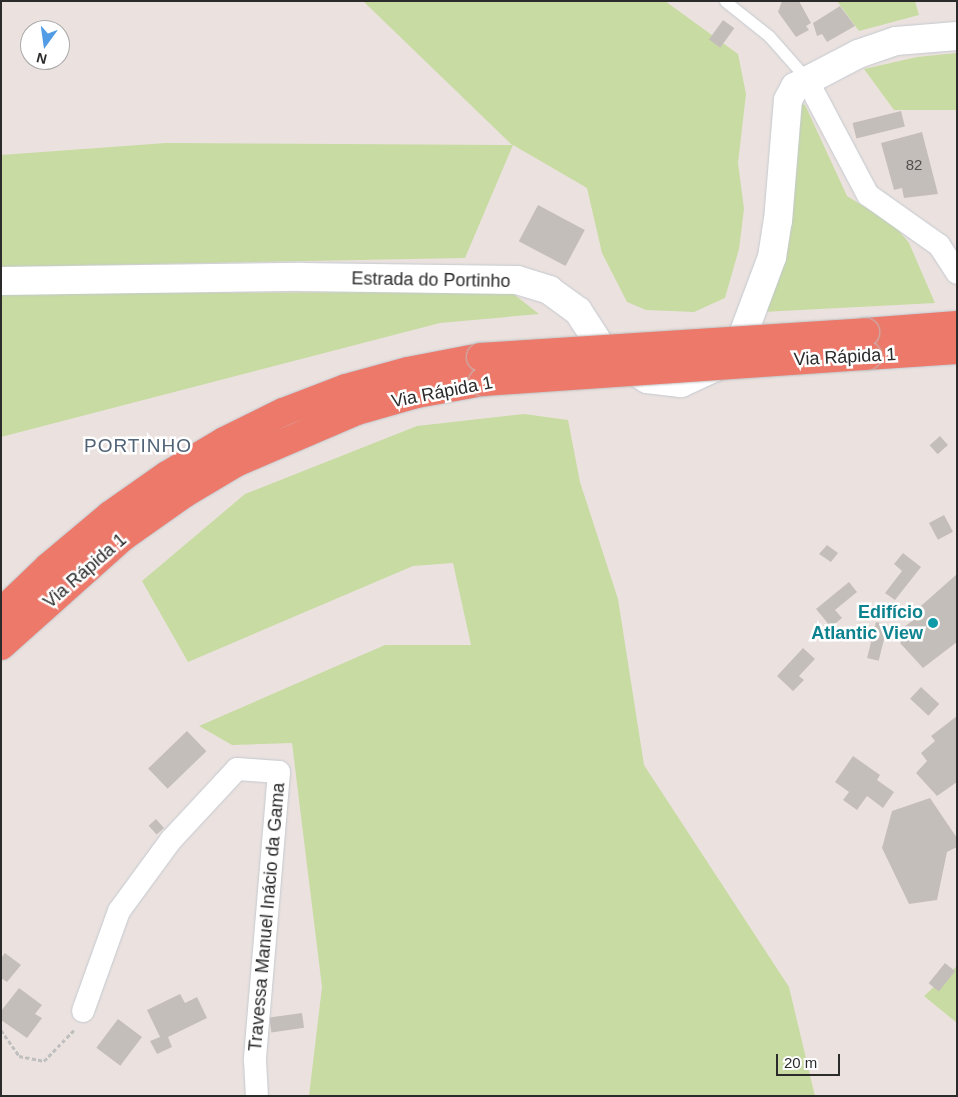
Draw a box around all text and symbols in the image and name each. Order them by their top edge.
north arrow [20,20,70,70]
text: N [35,50,48,68]
house number: 82 [906,156,922,174]
street label: Estrada do Portinho [351,268,511,292]
street label: Via Rápida 1 [793,344,897,370]
street label: Via Rápida 1 [390,372,494,412]
district label: PORTINHO [83,435,193,457]
street label: Via Rápida 1 [39,529,131,613]
place label: Edifício Atlantic View [811,602,923,644]
marker: Edifício Atlantic View [927,617,939,629]
street label: Travessa Manuel Inácio da Gama [244,782,290,1052]
scale bar [778,1044,842,1076]
text: 20 m [784,1054,817,1071]

